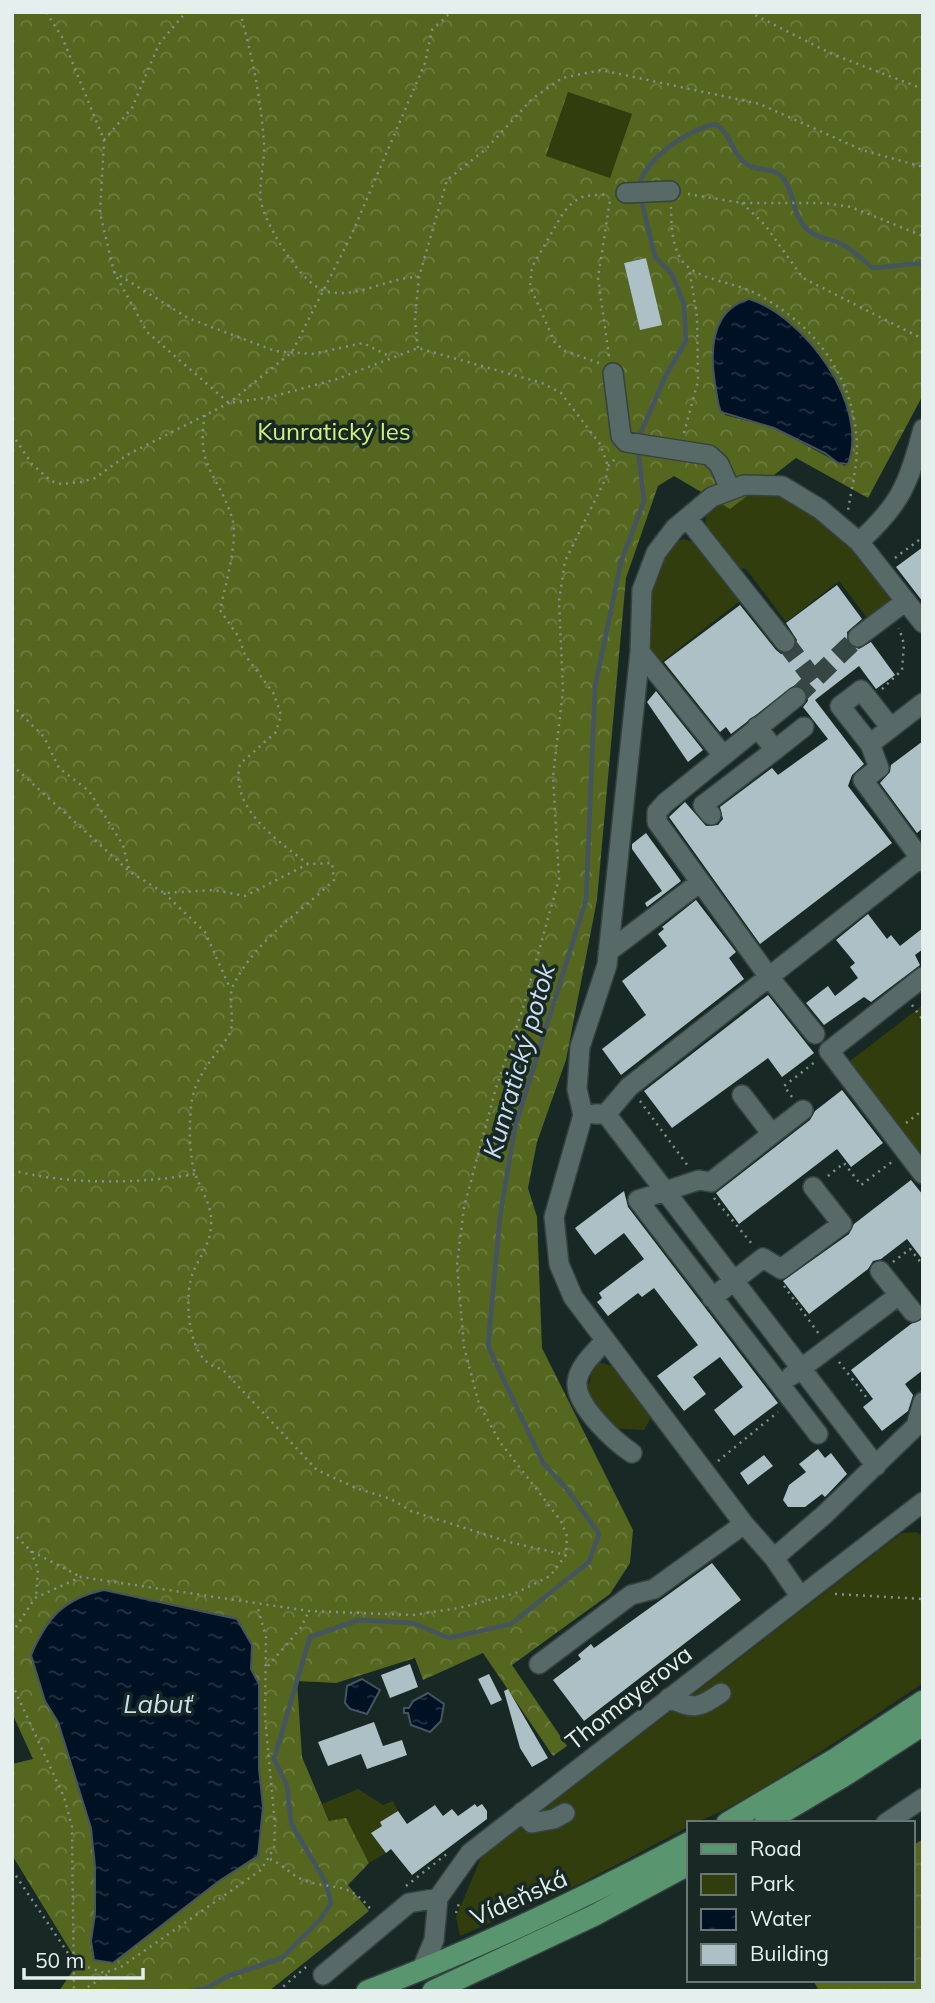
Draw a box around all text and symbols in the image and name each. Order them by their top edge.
park label: Kunratický les [257,416,411,446]
water label: Kunratický potok [475,959,562,1162]
street label: Thomayerova [559,1639,698,1756]
water label: Labuť [123,1687,195,1720]
legend [687,1821,914,1982]
text: Road [750,1835,801,1861]
street label: Vídeňská [466,1863,572,1932]
text: Park [750,1870,794,1896]
text: Water [750,1905,811,1931]
scale bar [24,1937,144,1981]
text: Building [750,1940,829,1966]
text: 50 m [35,1947,84,1973]

